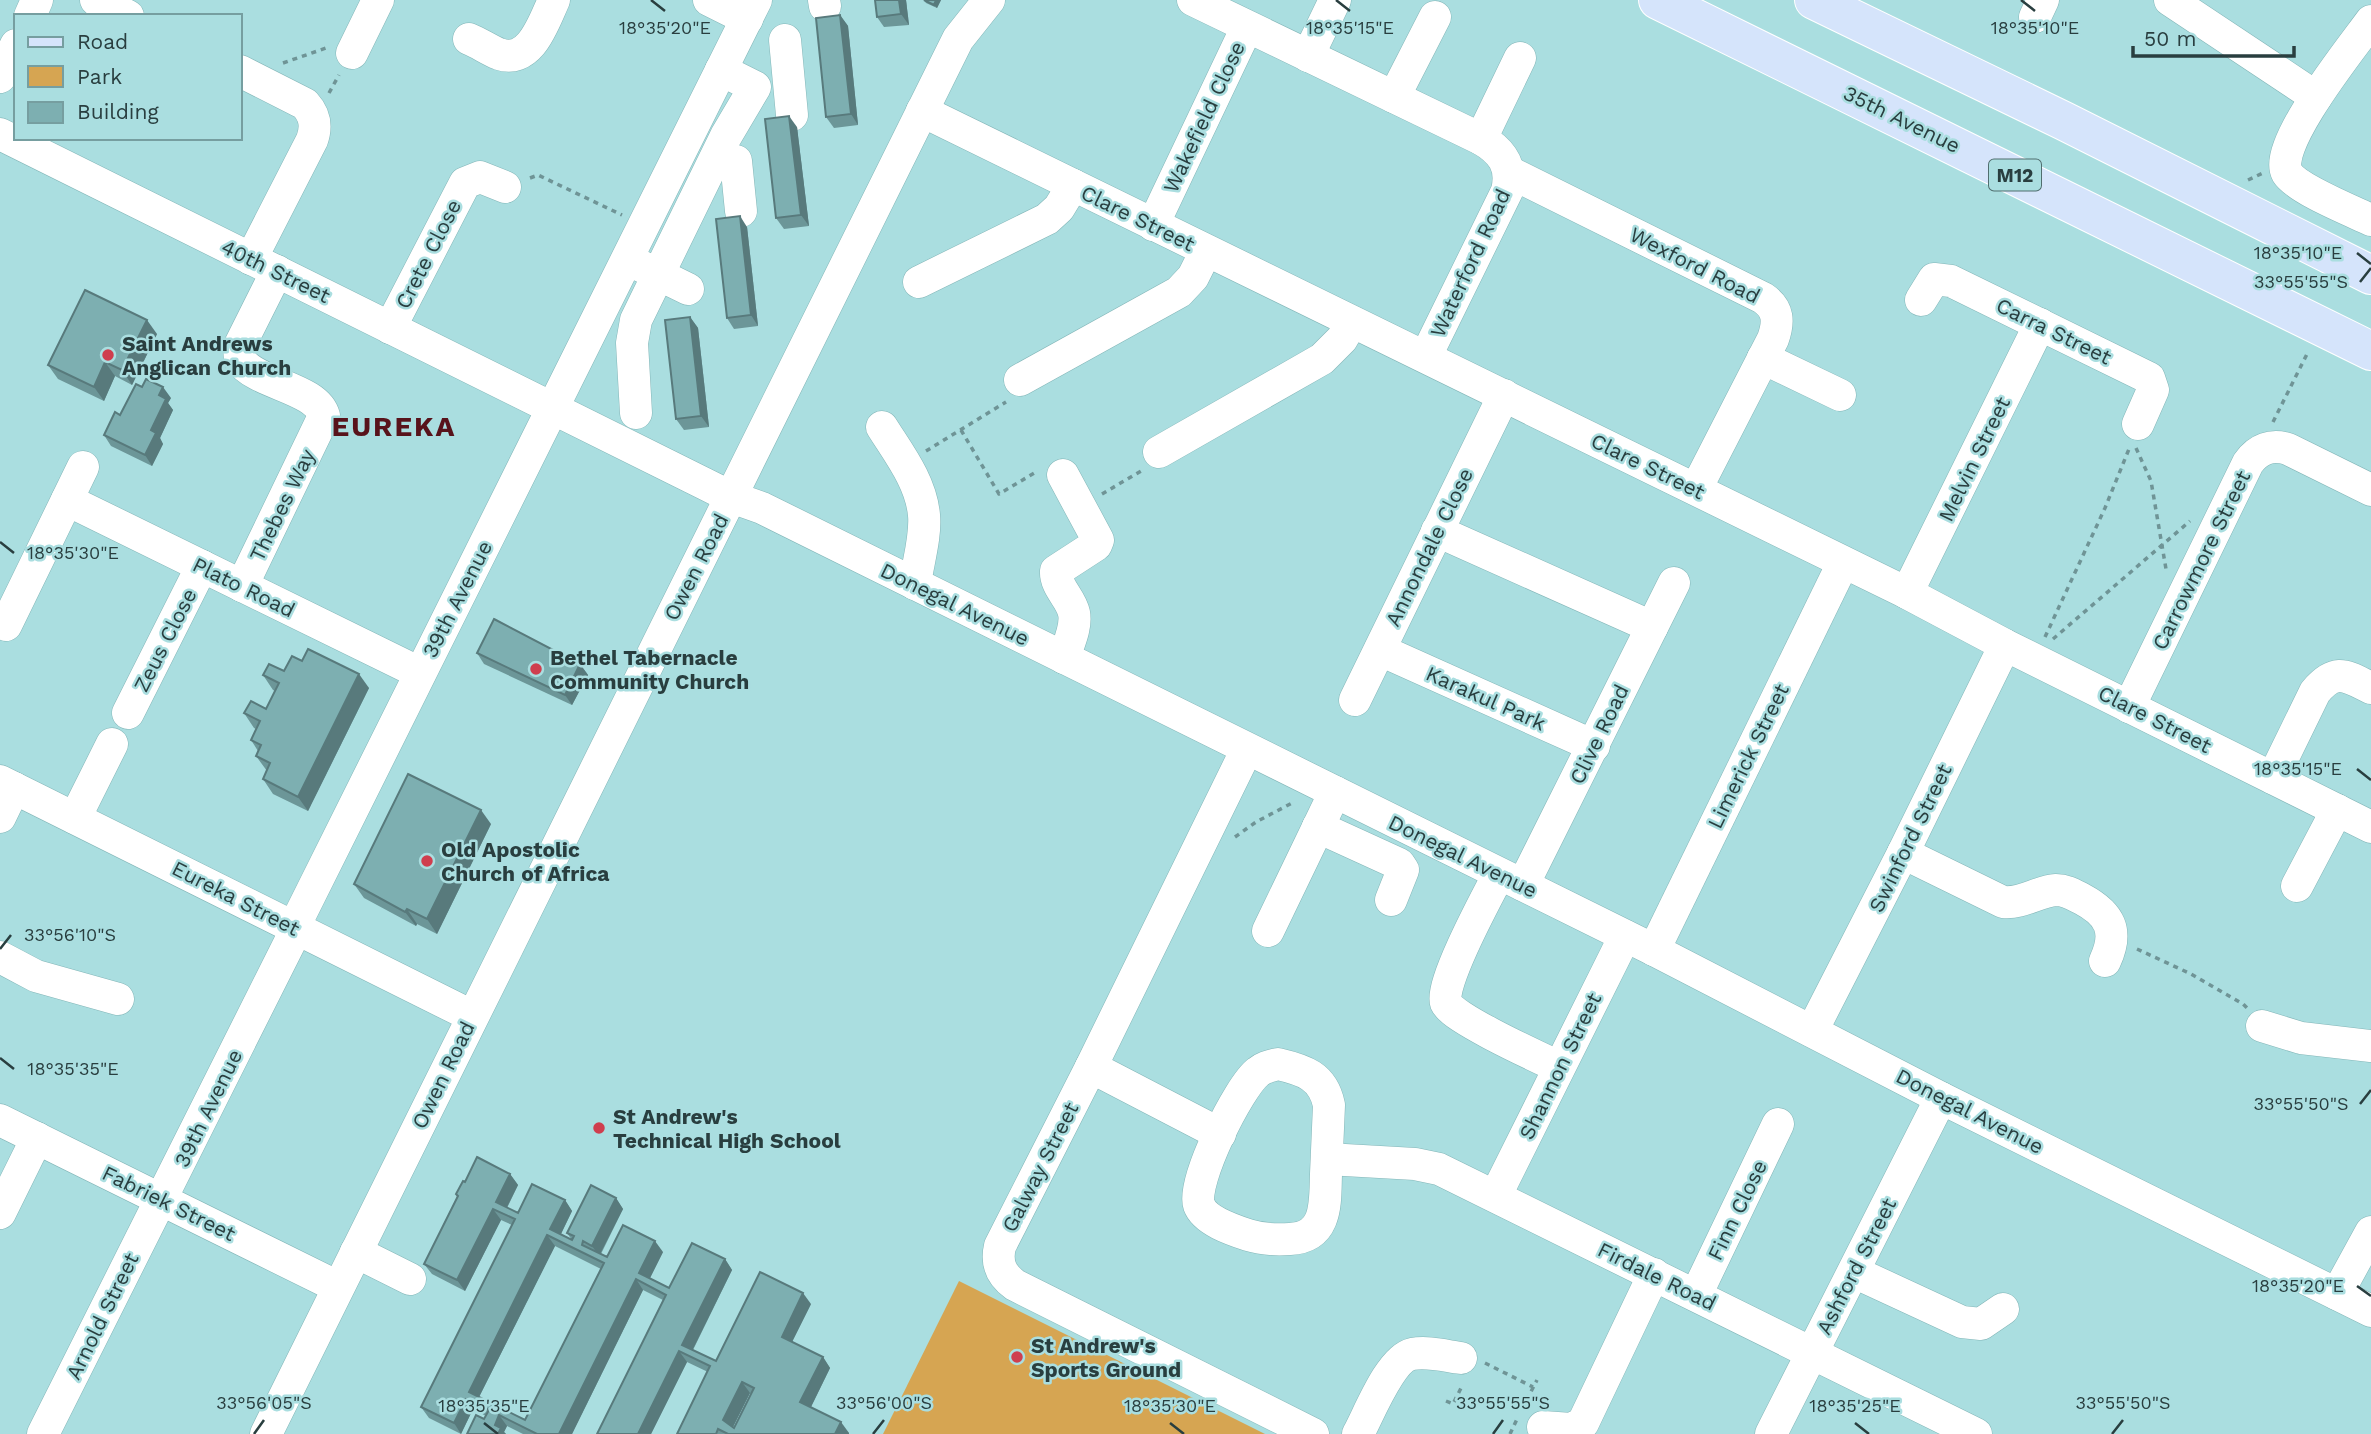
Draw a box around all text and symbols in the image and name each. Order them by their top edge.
legend [14,14,242,140]
scale bar [2133,14,2294,58]
text: 18°35'20"E [619,17,711,38]
text: 18°35'15"E [1306,17,1394,38]
text: 18°35'10"E [1991,17,2079,38]
text: 50 m [2144,26,2196,51]
text: Road [77,29,128,54]
street label: Wakefield Close [1158,37,1250,197]
text: Park [77,64,122,89]
street label: 35th Avenue [1840,80,1964,158]
text: Building [77,99,159,124]
road number: M12 [1989,160,2041,190]
street label: Clare Street [1077,180,1199,256]
street label: Waterford Road [1425,185,1515,341]
street label: Crete Close [390,195,466,313]
street label: Wexford Road [1626,221,1764,309]
street label: 40th Street [217,234,335,308]
text: 18°35'10"E [2254,242,2342,263]
text: 33°55'55"S [2254,271,2348,292]
street label: Carra Street [1992,292,2116,370]
place label: Saint Andrews Anglican Church [122,331,291,380]
marker: Saint Andrews Anglican Church [100,347,116,363]
street label: Melvin Street [1933,392,2015,525]
district label: EUREKA [332,410,456,443]
street label: Clare Street [1587,428,1709,504]
street label: Thebes Way [244,445,320,565]
street label: Annondale Close [1380,464,1478,630]
street label: Carrowmore Street [2147,466,2255,654]
street label: Owen Road [658,510,734,624]
street label: 39th Avenue [417,536,497,662]
text: 18°35'30"E [27,542,119,563]
street label: Plato Road [189,552,299,622]
street label: Donegal Avenue [877,557,1033,651]
street label: Zeus Close [128,584,202,696]
place label: Bethel Tabernacle Community Church [550,645,749,694]
street label: Karakul Park [1422,660,1550,736]
marker: Bethel Tabernacle Community Church [528,661,544,677]
street label: Limerick Street [1702,679,1794,832]
street label: Clive Road [1564,680,1634,788]
street label: Clare Street [2094,680,2216,758]
text: 18°35'15"E [2254,758,2342,779]
street label: Swinford Street [1863,760,1957,916]
street label: Donegal Avenue [1385,809,1541,903]
place label: Old Apostolic Church of Africa [441,837,610,886]
marker: Old Apostolic Church of Africa [419,853,435,869]
street label: Eureka Street [168,855,304,941]
text: 33°56'10"S [24,924,116,945]
street label: Shannon Street [1514,988,1606,1144]
street label: Owen Road [406,1017,480,1133]
street label: 39th Avenue [169,1045,247,1171]
text: 18°35'35"E [27,1058,119,1079]
street label: Donegal Avenue [1892,1063,2048,1159]
text: 33°55'50"S [2254,1093,2348,1114]
street label: Galway Street [997,1098,1084,1236]
place label: St Andrew's Technical High School [613,1104,841,1153]
marker: St Andrew's Technical High School [591,1120,607,1136]
street label: Finn Close [1702,1156,1772,1264]
street label: Fabriek Street [98,1160,240,1246]
street label: Ashford Street [1811,1193,1901,1339]
street label: Firdale Road [1594,1237,1720,1315]
street label: Arnold Street [61,1248,144,1383]
text: 18°35'20"E [2252,1275,2344,1296]
place label: St Andrew's Sports Ground [1031,1333,1181,1382]
marker: St Andrew's Sports Ground [1009,1349,1025,1365]
text: 33°56'05"S [216,1392,312,1413]
text: 33°56'00"S [836,1392,932,1413]
text: 33°55'55"S [1456,1392,1550,1413]
text: 33°55'50"S [2076,1392,2170,1413]
text: 18°35'35"E [438,1395,530,1416]
text: 18°35'30"E [1124,1395,1216,1416]
text: 18°35'25"E [1809,1395,1901,1416]

